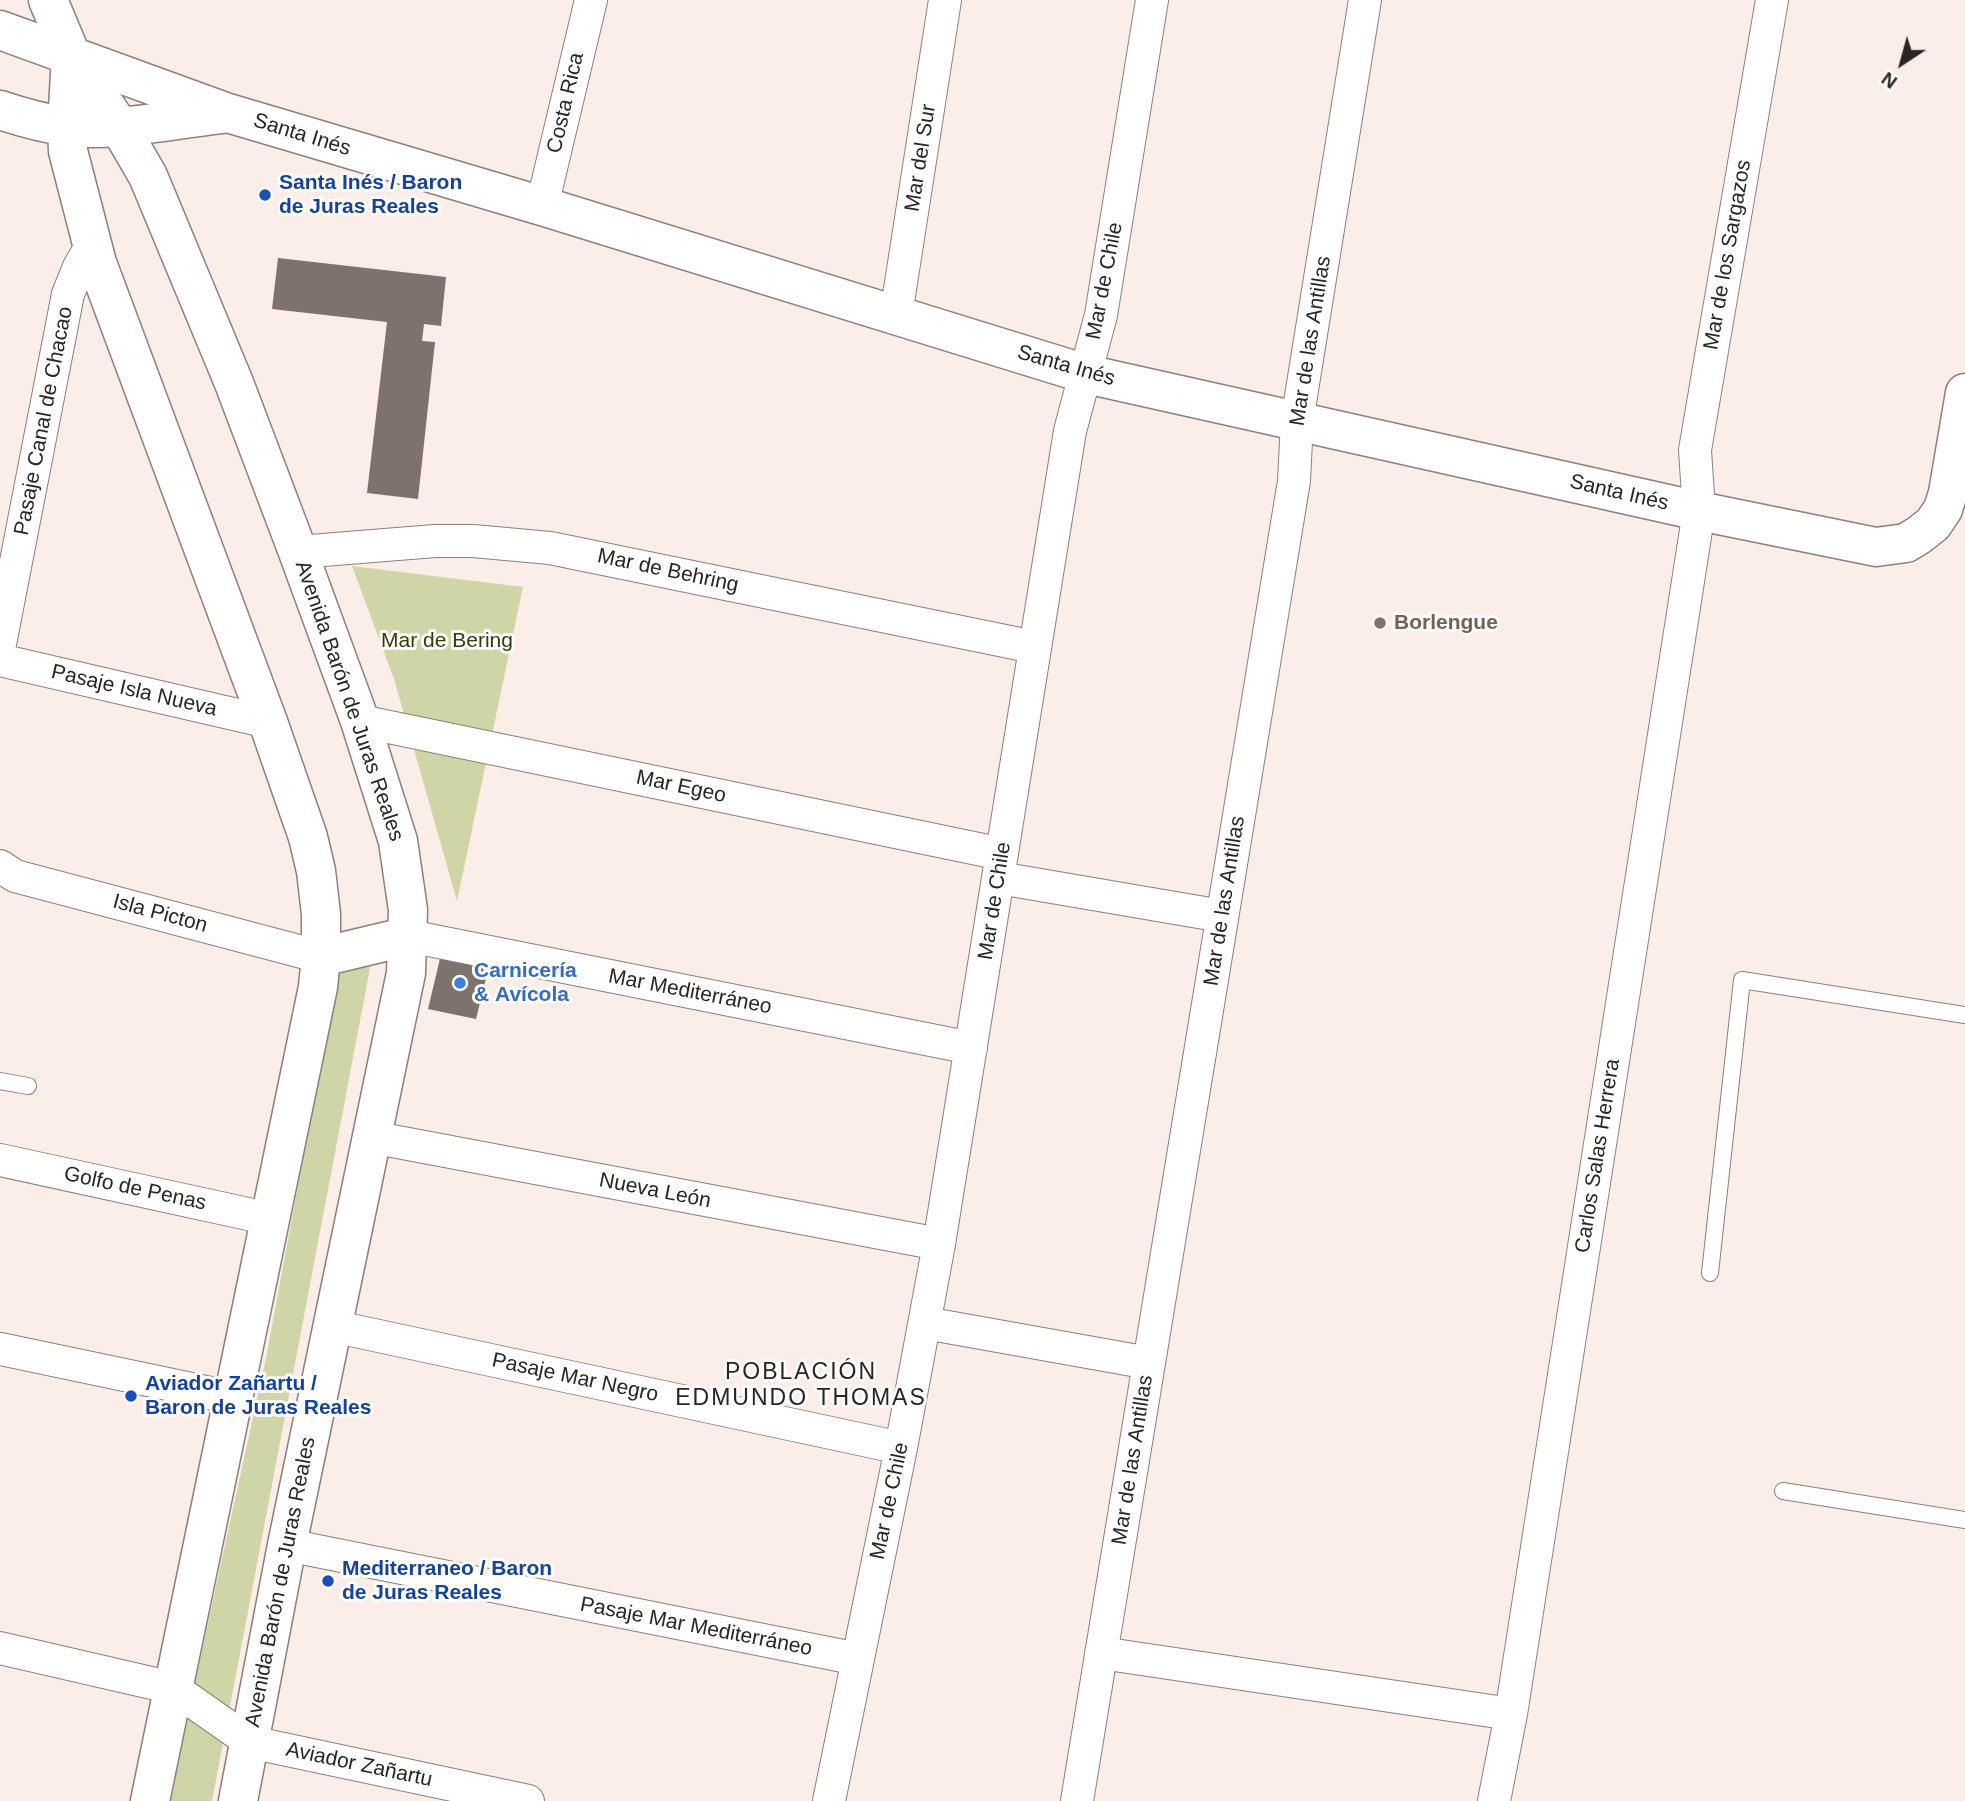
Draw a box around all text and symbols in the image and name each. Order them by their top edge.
north arrow [1867,28,1937,98]
street label: Costa Rica [542,50,590,156]
text: N [1878,68,1901,93]
street label: Mar del Sur [900,102,942,214]
street label: Santa Inés [250,108,354,162]
street label: Mar de los Sargazos [1699,158,1757,352]
place label: Santa Inés / Baron de Juras Reales [279,170,462,220]
marker: Santa Inés / Baron de Juras Reales [257,187,273,203]
street label: Mar de Chile [1081,220,1129,342]
street label: Mar de las Antillas [1285,254,1337,428]
street label: Pasaje Canal de Chacao [9,305,79,537]
street label: Santa Inés [1014,340,1118,392]
street label: Santa Inés [1567,469,1671,517]
street label: Mar de Behring [595,544,741,598]
street label: Avenida Barón de Juras Reales [289,557,409,845]
place label: Borlengue [1394,610,1498,636]
marker: Borlengue [1372,615,1388,631]
park label: Mar de Bering [381,628,513,654]
street label: Pasaje Isla Nueva [49,660,219,722]
street label: Mar Egeo [634,765,728,809]
street label: Mar de las Antillas [1199,814,1251,988]
street label: Mar de Chile [973,840,1017,962]
street label: Isla Picton [110,889,210,939]
place label: Carnicería & Avícola [474,958,577,1008]
street label: Mar Mediterráneo [606,964,774,1020]
marker: Carnicería & Avícola [452,975,468,991]
street label: Carlos Salas Herrera [1570,1057,1626,1255]
street label: Golfo de Penas [62,1162,208,1216]
street label: Nueva León [597,1168,713,1214]
street label: Pasaje Mar Negro [490,1348,660,1408]
district label: POBLACIÓN EDMUNDO THOMAS [677,1359,925,1413]
place label: Aviador Zañartu / Baron de Juras Reales [145,1371,371,1421]
street label: Mar de las Antillas [1107,1373,1159,1547]
marker: Aviador Zañartu / Baron de Juras Reales [123,1388,139,1404]
street label: Avenida Barón de Juras Reales [240,1435,322,1729]
street label: Mar de Chile [865,1440,915,1562]
place label: Mediterraneo / Baron de Juras Reales [342,1556,552,1606]
marker: Mediterraneo / Baron de Juras Reales [320,1573,336,1589]
street label: Pasaje Mar Mediterráneo [578,1592,814,1662]
street label: Aviador Zañartu [283,1737,435,1793]

